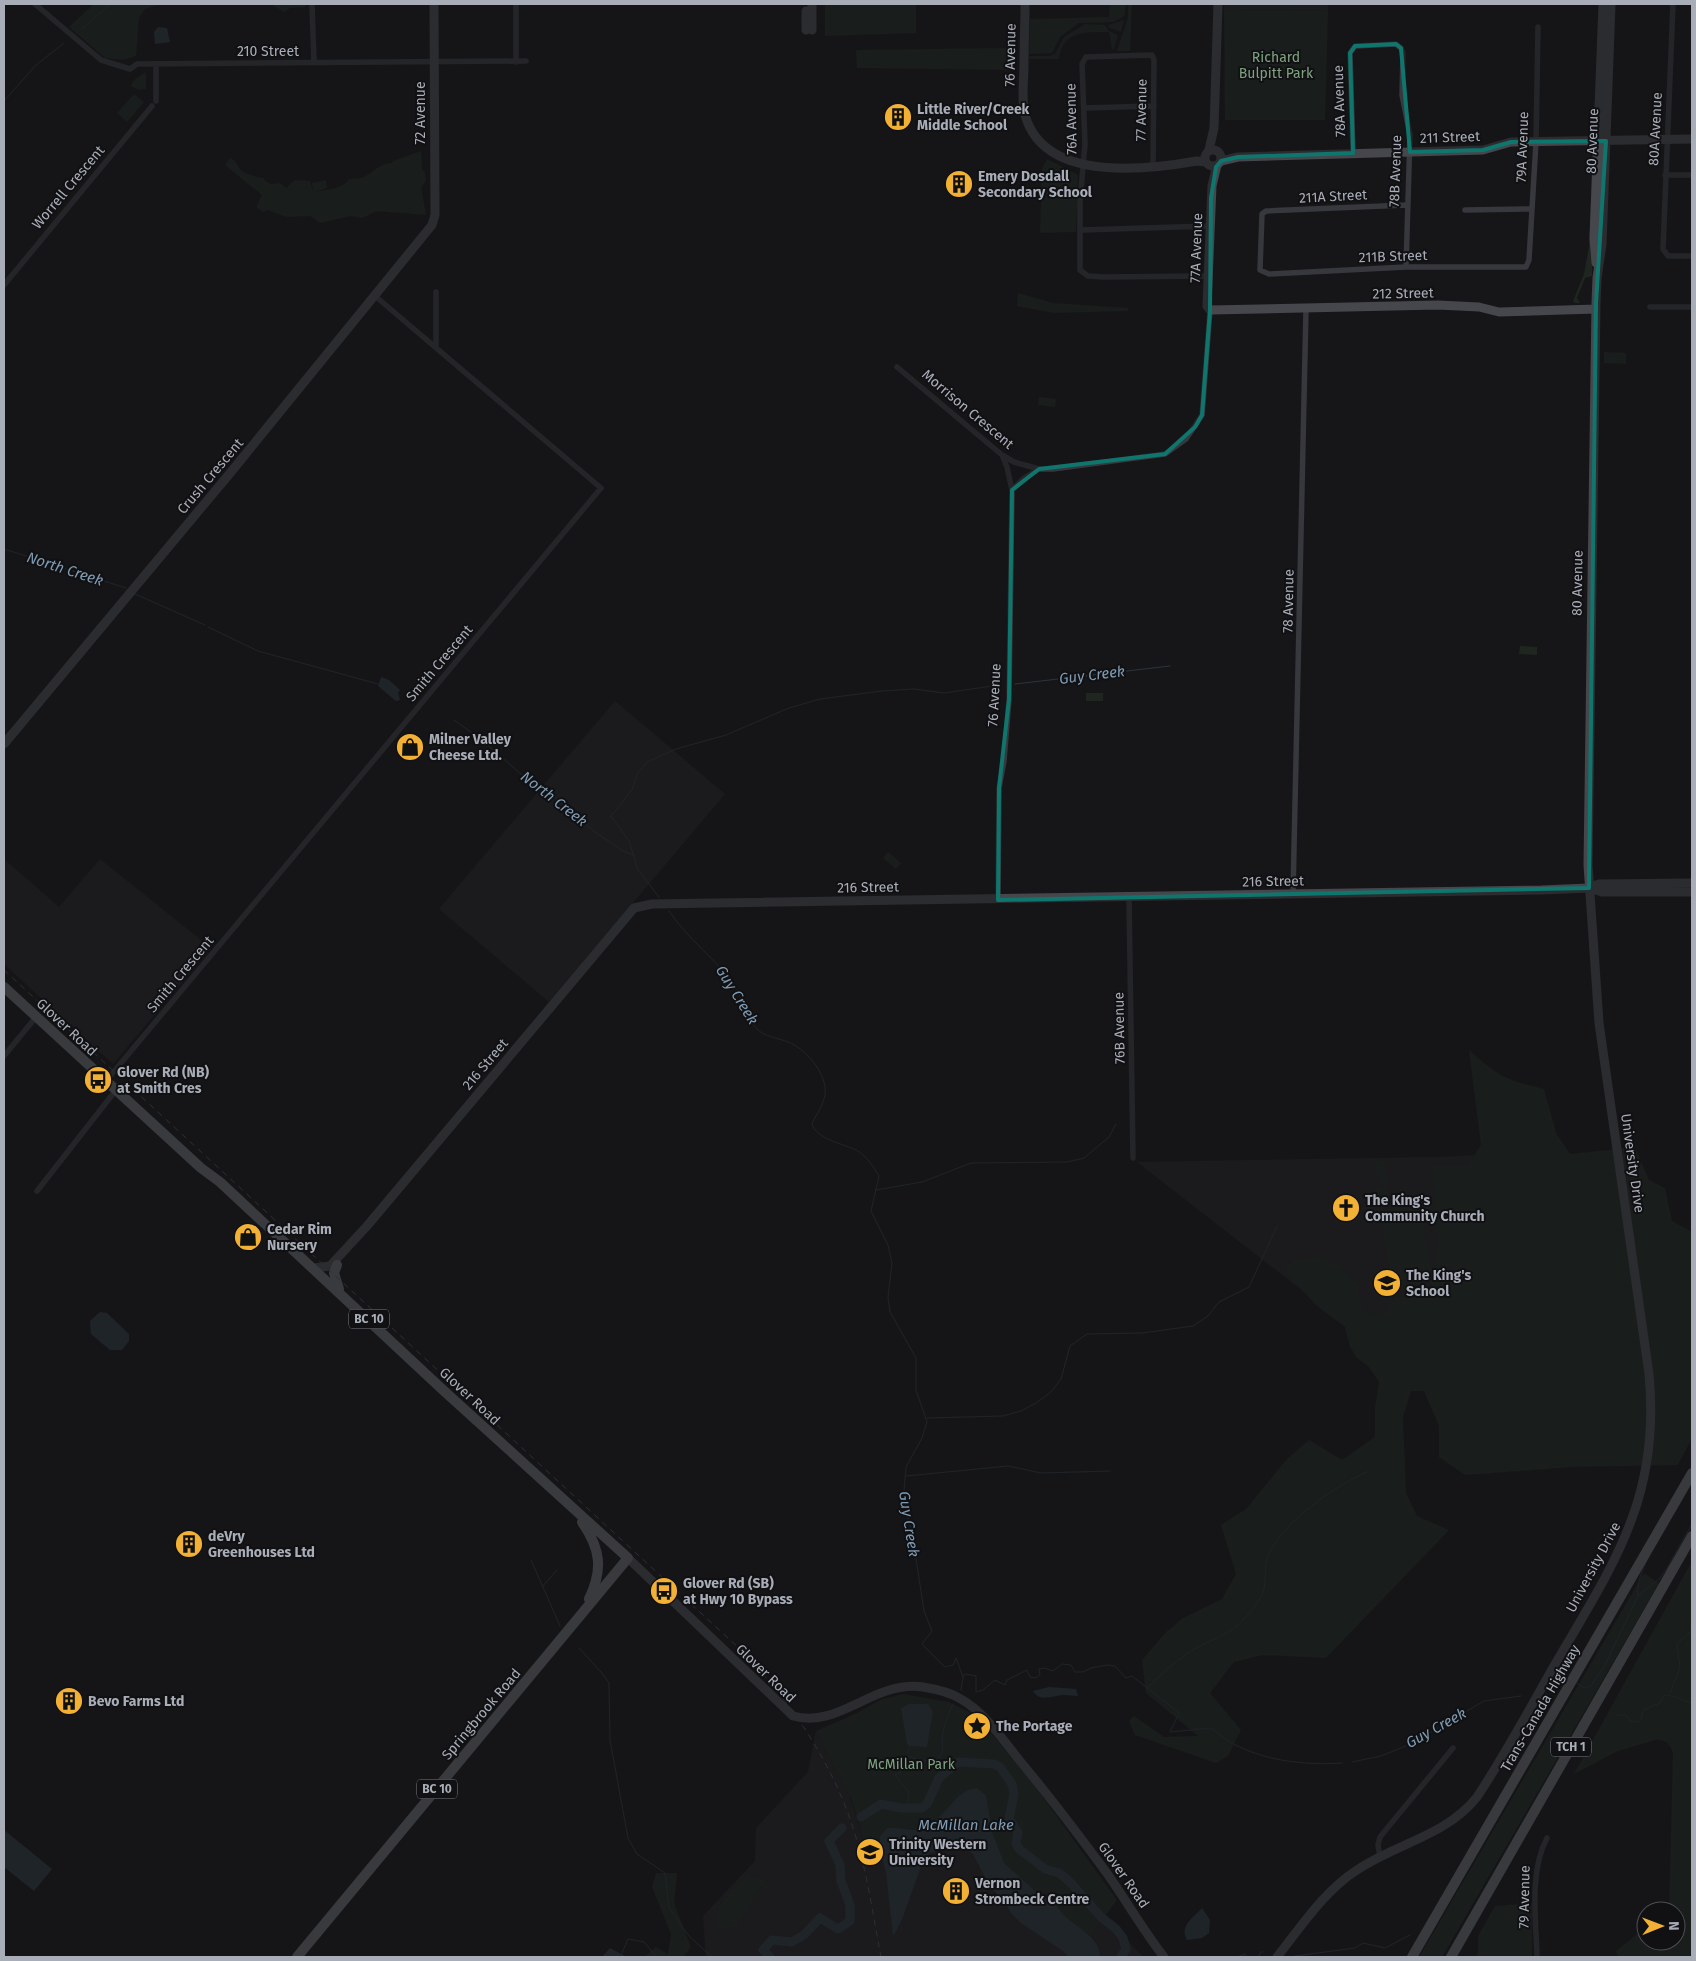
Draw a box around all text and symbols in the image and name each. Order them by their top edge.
street label: 76 Avenue [1001,23,1020,87]
street label: 210 Street [237,43,300,60]
park label: Richard Bulpitt Park [1239,49,1314,82]
street label: 78A Avenue [1330,65,1349,137]
street label: 77 Avenue [1132,79,1151,141]
street label: 72 Avenue [412,81,429,145]
street label: 76A Avenue [1062,83,1081,155]
street label: 80A Avenue [1645,92,1666,166]
place label: Little River/Creek Middle School [917,101,1030,134]
building icon: Little River/Creek Middle School [883,102,913,132]
street label: 80 Avenue [1583,108,1602,174]
street label: 79A Avenue [1513,111,1532,183]
street label: 211 Street [1420,128,1481,147]
street label: 78B Avenue [1386,135,1405,207]
street label: Worrell Crescent [29,141,109,232]
place label: Emery Dosdall Secondary School [978,168,1093,201]
building icon: Emery Dosdall Secondary School [944,169,974,199]
street label: 211A Street [1299,186,1368,207]
street label: 77A Avenue [1187,213,1206,283]
street label: 211B Street [1358,247,1429,266]
street label: 212 Street [1372,284,1435,303]
street label: Morrison Crescent [918,366,1018,453]
street label: Crush Crescent [174,434,248,518]
water label: North Creek [24,548,106,590]
street label: 80 Avenue [1568,550,1587,616]
street label: 78 Avenue [1279,569,1298,633]
street label: Smith Crescent [402,621,477,705]
water label: Guy Creek [1058,662,1126,688]
street label: 76 Avenue [984,663,1005,727]
place label: Milner Valley Cheese Ltd. [429,731,512,764]
shop icon: Milner Valley Cheese Ltd. [395,732,425,762]
water label: North Creek [517,767,591,831]
street label: 216 Street [1242,872,1305,891]
street label: 216 Street [837,878,900,897]
street label: Smith Crescent [143,932,218,1016]
water label: Guy Creek [712,962,762,1028]
street label: 76B Avenue [1110,992,1129,1064]
street label: Glover Road [33,995,101,1060]
street label: 216 Street [459,1034,512,1093]
place label: Glover Rd (NB) at Smith Cres [117,1064,210,1097]
bus stop icon: Glover Rd (NB) at Smith Cres [83,1065,113,1095]
street label: University Drive [1617,1112,1648,1214]
place label: The King's Community Church [1365,1192,1485,1225]
church icon: The King's Community Church [1331,1193,1361,1223]
place label: Cedar Rim Nursery [267,1221,332,1254]
shop icon: Cedar Rim Nursery [233,1222,263,1252]
place label: The King's School [1406,1267,1471,1300]
school or university icon: The King's School [1372,1268,1402,1298]
road number: BC 10 [349,1310,389,1328]
street label: Glover Road [436,1364,504,1429]
water label: Guy Creek [895,1490,923,1558]
street label: University Drive [1562,1519,1624,1615]
place label: deVry Greenhouses Ltd [208,1528,315,1561]
building icon: deVry Greenhouses Ltd [174,1529,204,1559]
place label: Glover Rd (SB) at Hwy 10 Bypass [683,1575,793,1608]
bus stop icon: Glover Rd (SB) at Hwy 10 Bypass [649,1576,679,1606]
street label: Glover Road [732,1641,799,1706]
street label: Trans-Canada Highway [1497,1642,1584,1775]
street label: Springbrook Road [438,1665,524,1763]
building icon: Bevo Farms Ltd [54,1686,84,1716]
place label: Bevo Farms Ltd [88,1693,184,1710]
water label: Guy Creek [1403,1704,1469,1752]
place icon: The Portage [962,1711,992,1741]
place label: The Portage [996,1718,1073,1735]
road number: TCH 1 [1551,1738,1591,1756]
park label: McMillan Park [867,1756,956,1773]
road number: BC 10 [417,1780,457,1798]
water label: McMillan Lake [918,1816,1014,1834]
place label: Trinity Western University [889,1836,986,1869]
school or university icon: Trinity Western University [855,1837,885,1867]
street label: Glover Road [1095,1839,1153,1912]
street label: 79 Avenue [1515,1865,1534,1929]
place label: Vernon Strombeck Centre [974,1875,1090,1908]
building icon: Vernon Strombeck Centre [941,1876,971,1906]
north arrow [1636,1901,1686,1951]
text: N [1665,1921,1682,1931]

